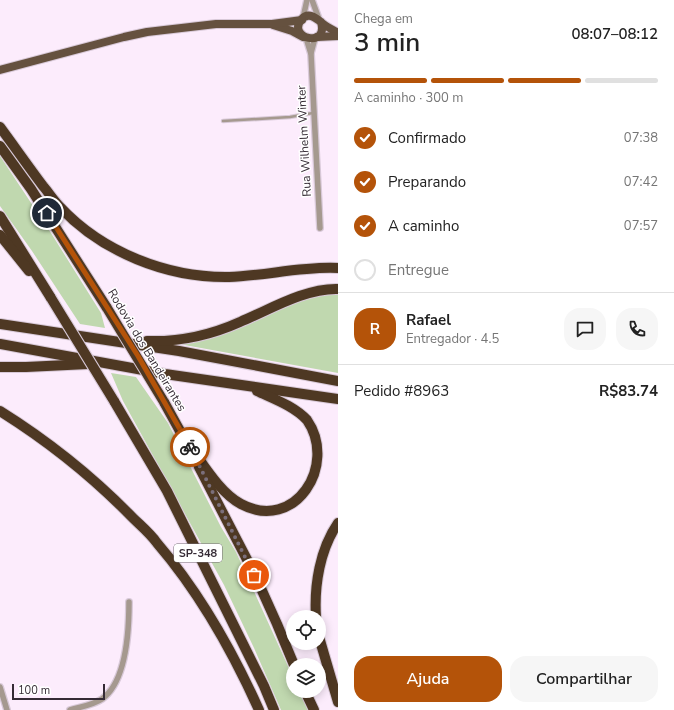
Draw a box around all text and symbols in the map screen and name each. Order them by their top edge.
text: Chega em [354,10,413,28]
text: 08:07–08:12 [571,24,658,44]
text: 3 min [354,25,420,60]
street label: Rua Wilhelm Winter [293,84,315,197]
text: A caminho · 300 m [354,89,463,107]
icon: check [354,127,376,149]
text: Confirmado [388,128,466,148]
text: 07:38 [624,129,658,147]
icon: check [354,171,376,193]
text: Preparando [388,172,466,192]
text: 07:42 [624,173,658,191]
pin [30,196,64,230]
icon: home [36,202,58,224]
icon: check [354,215,376,237]
text: A caminho [388,216,459,236]
text: 07:57 [624,217,658,235]
text: Entregue [388,260,449,280]
street label: Rodovia dos Bandeirantes [104,286,190,414]
button: chat [564,308,606,350]
button: phone [616,308,658,350]
text: Rafael [406,310,451,330]
text: R [370,319,380,339]
text: Entregador · 4.5 [406,330,499,348]
text: Pedido #8963 [354,381,449,401]
text: R$83.74 [599,381,658,401]
courier [170,427,210,467]
icon: bike [179,436,201,458]
road number: SP-348 [174,544,222,562]
pin [237,558,271,592]
icon: bag [243,564,265,586]
map controls [286,610,326,698]
button: locate [286,610,326,650]
button: Ajuda [354,656,502,702]
button: Compartilhar [510,656,658,702]
button: layers [286,658,326,698]
scale bar [12,682,105,701]
text: 100 m [18,683,50,698]

